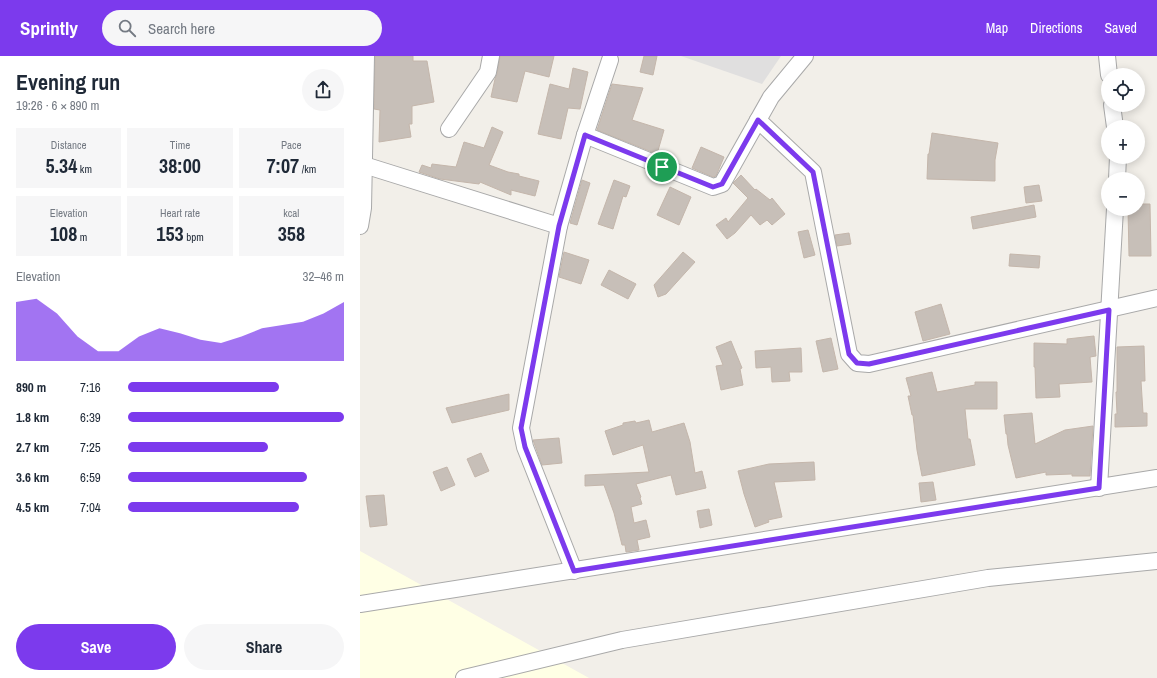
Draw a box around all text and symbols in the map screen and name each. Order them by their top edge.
search box [102,10,382,46]
text: Sprintly [20,15,78,41]
icon: search [116,17,138,39]
text: Search here [148,18,215,39]
text: Map [986,19,1008,37]
text: Directions [1030,19,1082,37]
text: Saved [1104,19,1137,37]
text: Evening run [16,67,120,97]
map controls [1101,68,1145,216]
button: locate [1101,68,1145,112]
button: share [302,69,344,111]
text: 19:26 · 6 × 890 m [16,97,99,114]
button: + [1101,120,1145,164]
text: Distance [51,138,86,152]
text: Time [170,138,190,152]
text: Pace [281,138,302,152]
pin [645,150,679,184]
text: 5.34 [45,152,77,179]
text: 38:00 [159,152,201,179]
text: 7:07 [266,152,299,179]
icon: arrive [651,156,673,178]
text: km [77,162,92,176]
text: /km [299,162,316,176]
button: − [1101,172,1145,216]
text: Elevation [50,206,87,220]
text: Heart rate [160,206,200,220]
text: kcal [283,206,299,220]
text: 108 [50,220,77,247]
text: 153 [156,220,184,247]
text: 358 [278,220,305,247]
text: m [77,230,87,244]
text: bpm [184,230,204,244]
text: Elevation [16,268,60,285]
text: 32–46 m [303,268,344,285]
text: 890 m [16,379,46,396]
text: 7:16 [80,379,101,396]
text: 1.8 km [16,409,49,426]
text: 6:39 [80,409,101,426]
text: 2.7 km [16,439,49,456]
text: 7:25 [80,439,101,456]
text: 3.6 km [16,469,49,486]
text: 6:59 [80,469,101,486]
text: 4.5 km [16,499,49,516]
text: 7:04 [80,499,101,516]
button: Save [16,624,176,670]
button: Share [184,624,344,670]

